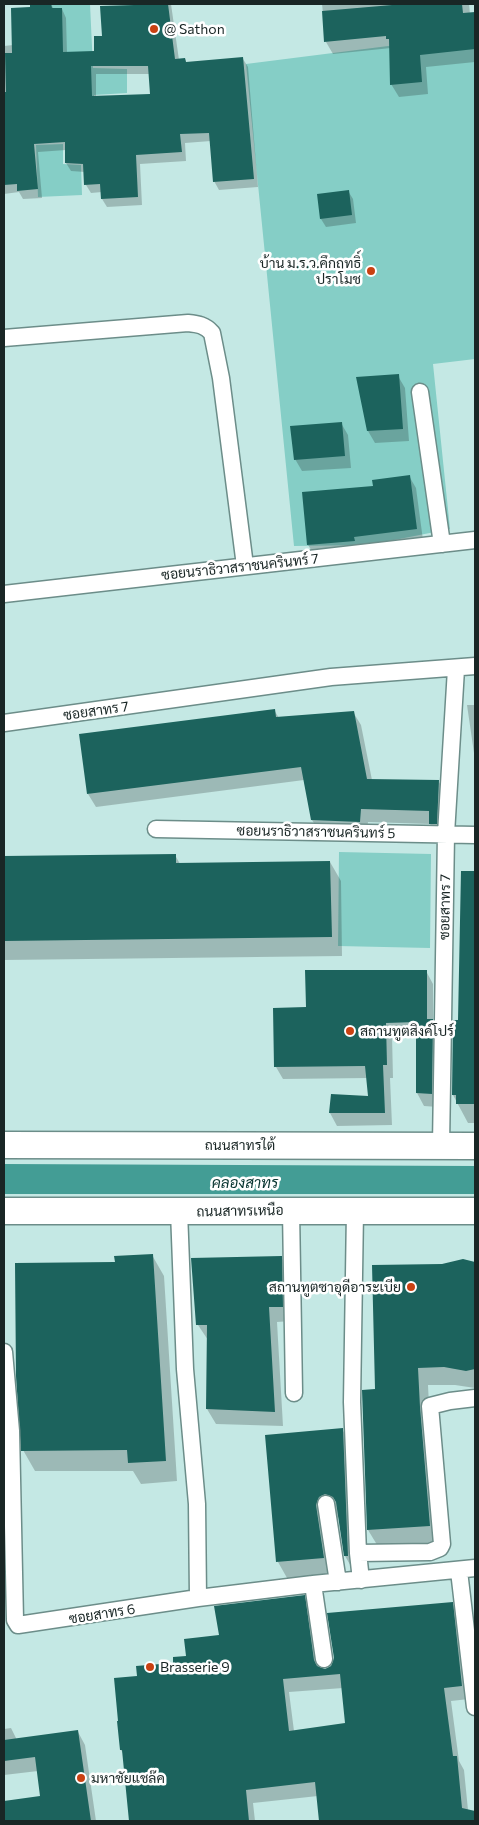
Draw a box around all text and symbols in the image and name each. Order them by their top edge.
place label: @ Sathon [164,21,225,37]
marker: @ Sathon [148,23,160,35]
place label: บ้าน ม.ร.ว.คึกฤทธิ์ ปราโมช [260,255,361,288]
marker: บ้าน ม.ร.ว.คึกฤทธิ์ ปราโมช [365,265,377,277]
street label: ซอยนราธิวาสราชนครินทร์ 7 [160,550,320,584]
street label: ซอยสาทร 7 [62,698,130,724]
street label: ซอยนราธิวาสราชนครินทร์ 5 [236,822,396,842]
street label: ซอยสาทร 7 [436,874,454,940]
place label: สถานทูตสิงค์โปร์ [360,1023,454,1039]
marker: สถานทูตสิงค์โปร์ [344,1025,356,1037]
street label: ถนนสาทรใต้ [205,1137,275,1153]
water label: คลองสาทร [212,1174,278,1192]
street label: ถนนสาทรเหนือ [196,1202,284,1220]
place label: สถานทูตซาอุดีอาระเบีย [269,1279,401,1295]
marker: สถานทูตซาอุดีอาระเบีย [405,1281,417,1293]
street label: ซอยสาทร 6 [68,1600,136,1628]
place label: Brasserie 9 [160,1659,230,1675]
marker: Brasserie 9 [144,1661,156,1673]
place label: มหาชัยแชล๊ค [91,1770,165,1786]
marker: มหาชัยแชล๊ค [75,1772,87,1784]

